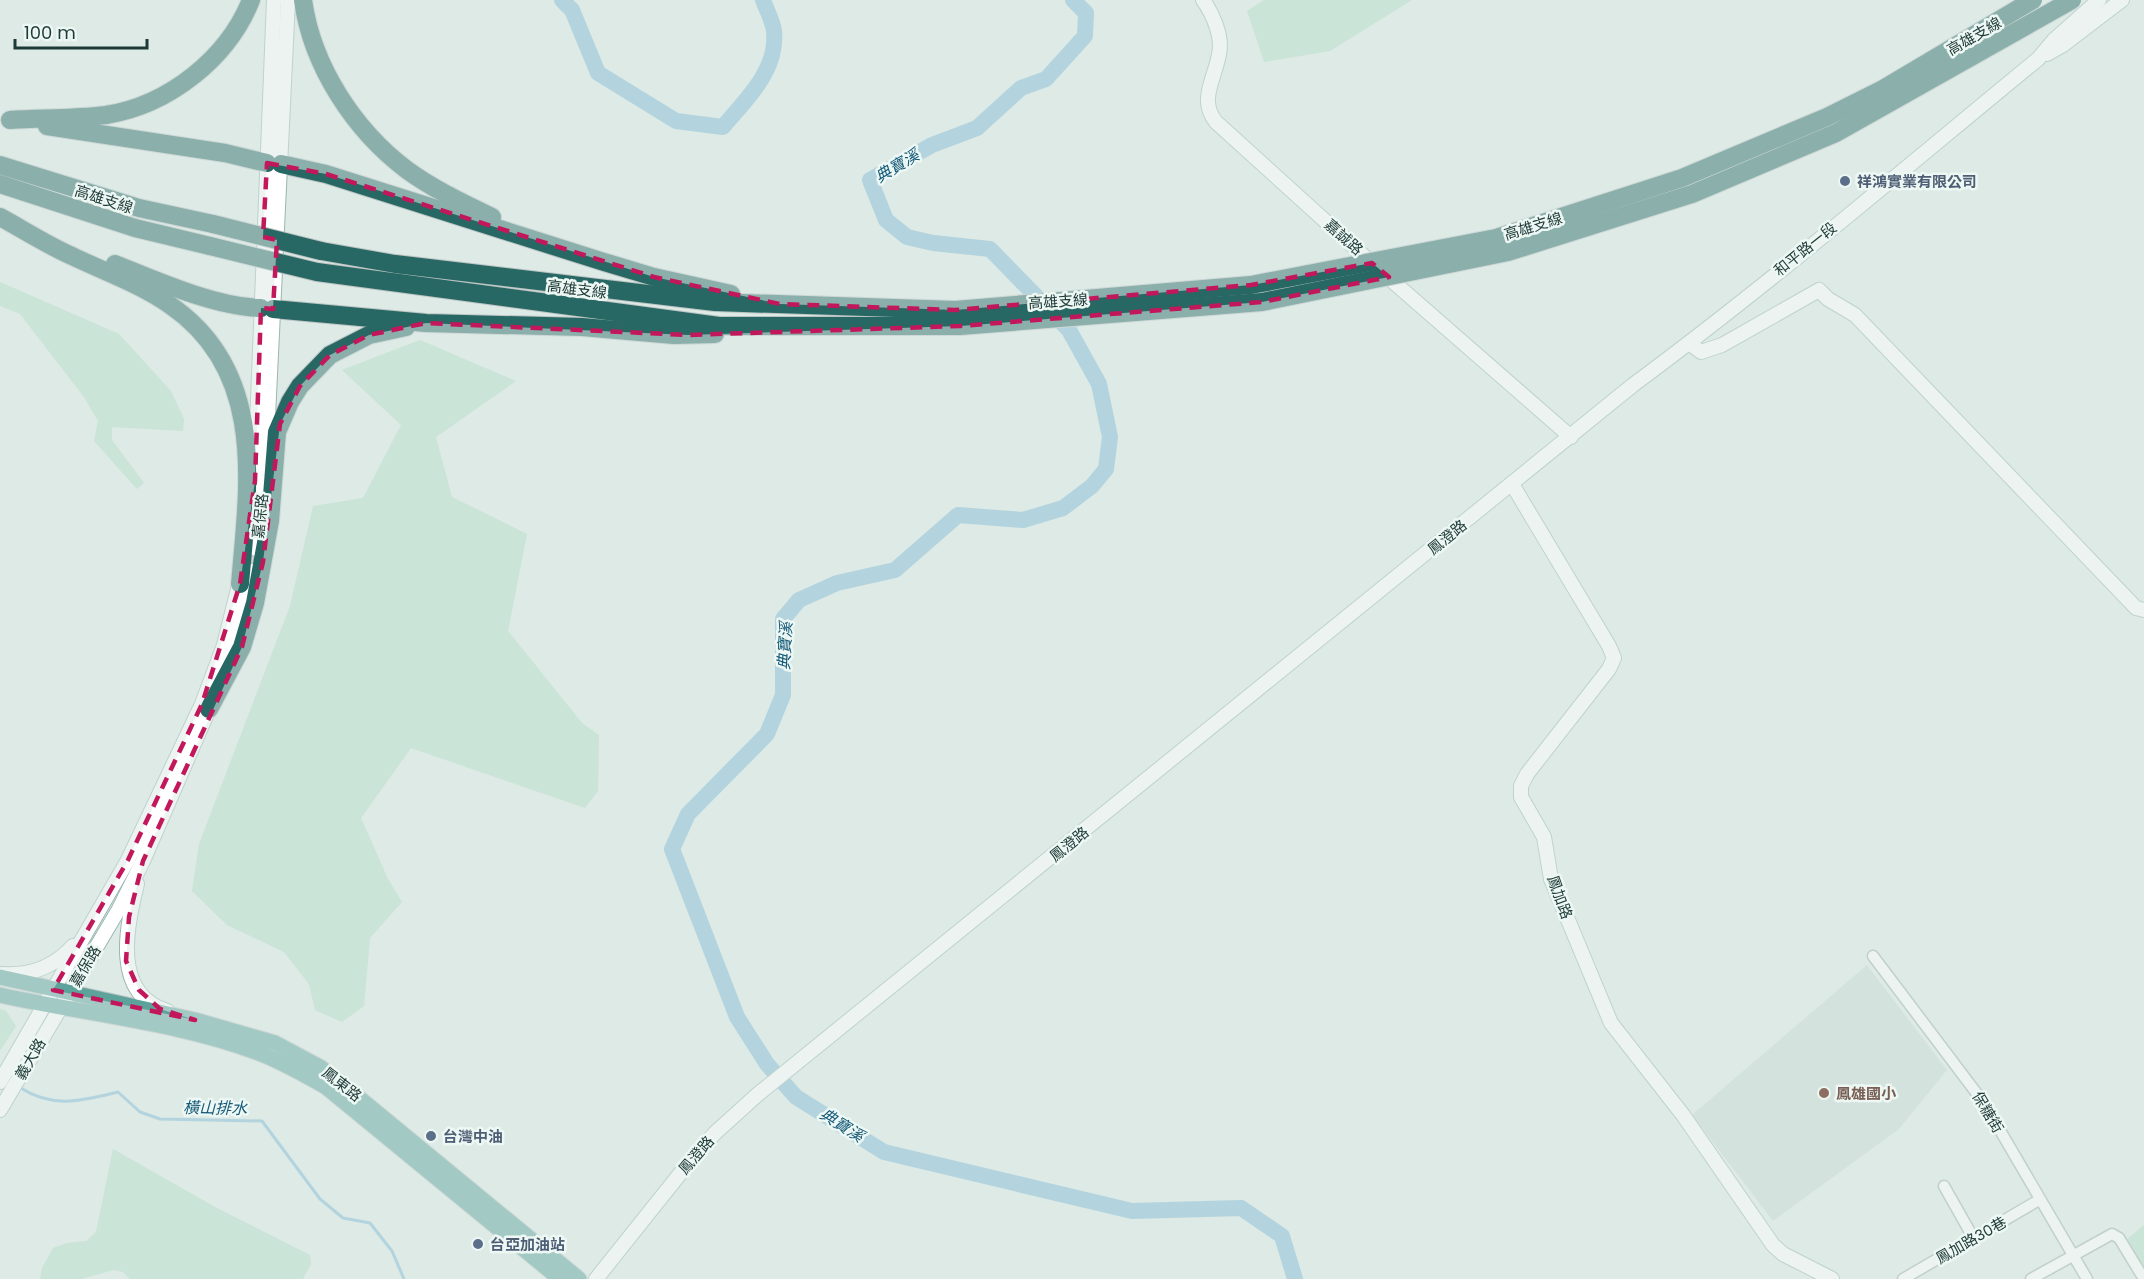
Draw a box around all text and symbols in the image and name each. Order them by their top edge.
scale bar [15,12,147,50]
street label: 高雄支線 [1943,12,2005,60]
text: 100 m [24,20,76,45]
water label: 典寶溪 [870,143,925,188]
place label: 祥鴻實業有限公司 [1857,171,1977,192]
marker: 祥鴻實業有限公司 [1838,174,1852,188]
street label: 高雄支線 [72,180,136,218]
street label: 高雄支線 [1501,207,1565,245]
street label: 嘉誠路 [1320,214,1368,260]
street label: 和平路一段 [1769,217,1841,281]
street label: 高雄支線 [546,275,608,303]
street label: 高雄支線 [1027,288,1089,314]
street label: 嘉保路 [247,493,273,539]
street label: 鳳澄路 [1423,515,1471,559]
water label: 典寶溪 [772,619,798,671]
street label: 鳳澄路 [1045,822,1093,866]
street label: 鳳加路 [1542,872,1578,922]
street label: 嘉保路 [64,941,106,991]
street label: 義大路 [10,1034,50,1084]
street label: 鳳東路 [318,1062,366,1106]
place label: 鳳雄國小 [1836,1083,1897,1104]
marker: 鳳雄國小 [1817,1086,1831,1100]
street label: 保糖街 [1967,1087,2009,1137]
water label: 橫山排水 [183,1096,248,1120]
water label: 典寶溪 [816,1103,870,1149]
place label: 台灣中油 [443,1126,503,1147]
marker: 台灣中油 [424,1129,438,1143]
street label: 鳳澄路 [673,1131,719,1179]
street label: 鳳加路30巷 [1932,1211,2010,1269]
place label: 台亞加油站 [490,1234,565,1255]
marker: 台亞加油站 [471,1237,485,1251]

